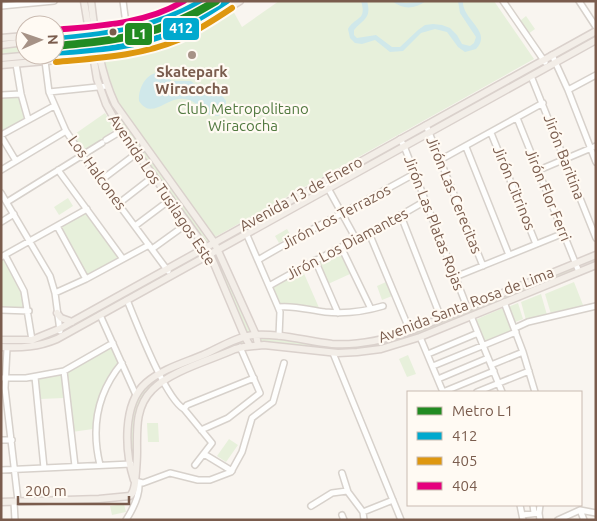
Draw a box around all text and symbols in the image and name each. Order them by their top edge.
north arrow [15,15,65,65]
line badge: 412 [162,17,200,41]
text: 412 [169,20,193,36]
line badge: L1 [124,22,153,46]
text: L1 [131,26,147,42]
unlabelled marker [108,27,118,37]
text: N [45,34,61,45]
marker: Skatepark Wiracocha [186,49,198,61]
place label: Skatepark Wiracocha [155,63,229,97]
park label: Club Metropolitano Wiracocha [177,100,309,134]
street label: Avenida Los Tusilagos Este [106,111,219,268]
street label: Jirón Baritina [540,112,589,202]
street label: Los Halcones [65,132,130,213]
street label: Jirón Las Cerecitas [423,134,486,256]
street label: Jirón Citrinos [490,143,539,232]
street label: Jirón Flor Ferri [522,146,575,244]
street label: Avenida 13 de Enero [236,153,365,234]
street label: Jirón Las Platas Rojas [401,153,468,293]
street label: Jirón Los Terrazos [278,181,393,252]
street label: Jirón Los Diamantes [283,204,411,283]
street label: Avenida Santa Rosa de Lima [376,263,556,346]
legend [407,391,582,506]
text: Metro L1 [452,402,513,419]
text: 412 [452,427,477,444]
text: 405 [452,452,477,469]
scale bar [18,474,129,506]
text: 404 [452,477,477,494]
text: 200 m [25,482,67,499]

